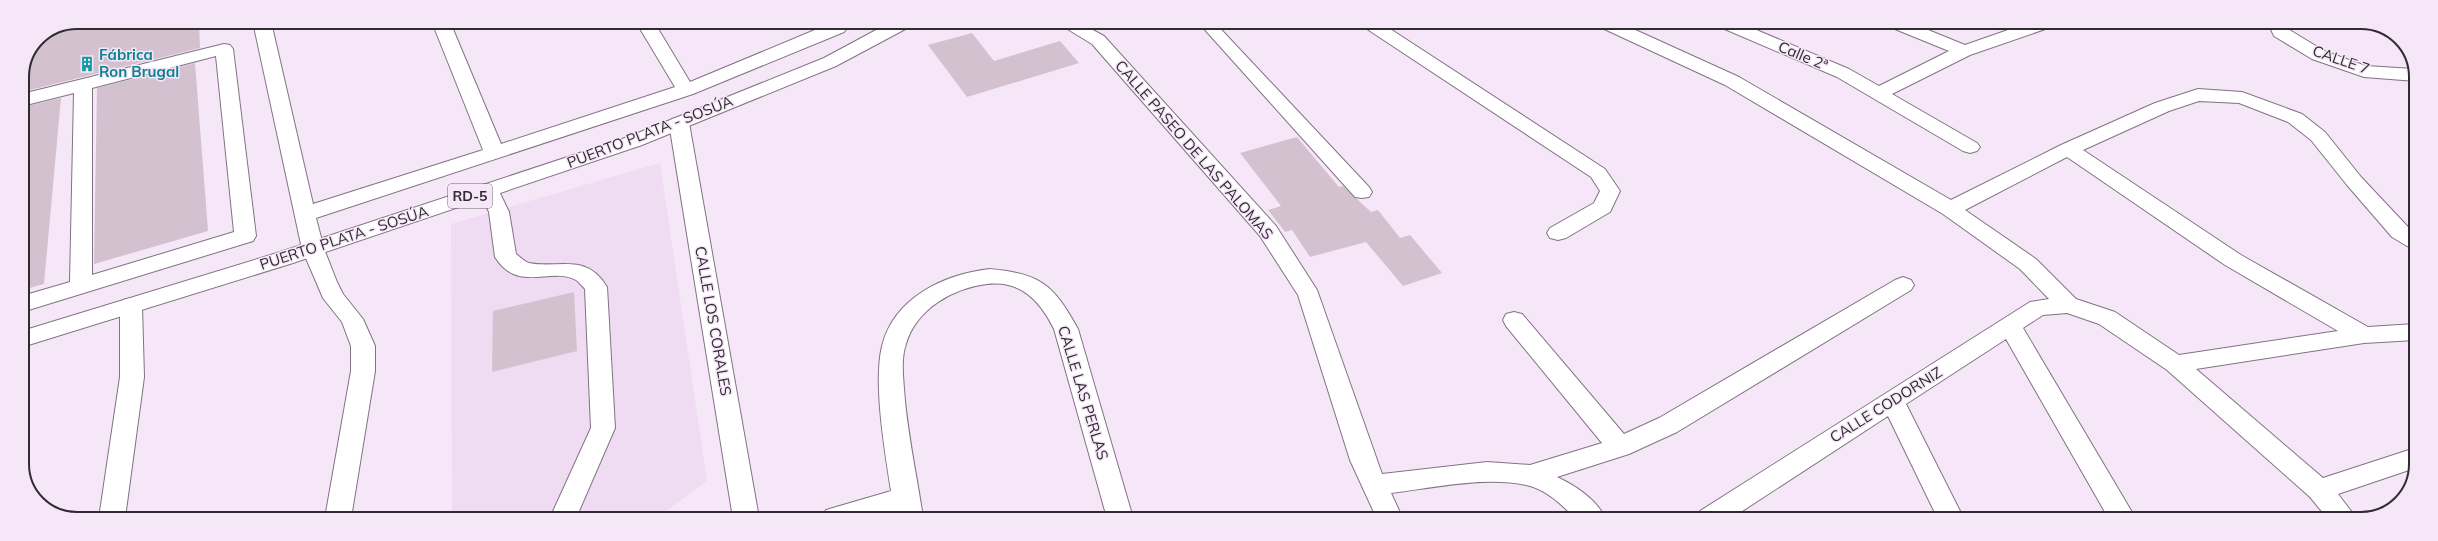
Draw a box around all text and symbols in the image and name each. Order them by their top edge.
street label: Calle 2ª [1775,37,1831,75]
street label: CALLE 7 [2310,41,2372,78]
place label: Fábrica Ron Brugal [99,45,179,81]
building icon: Fábrica Ron Brugal [78,55,96,73]
street label: CALLE PASEO DE LAS PALOMAS [1111,56,1277,243]
street label: PUERTO PLATA - SOSÚA [564,91,736,172]
road number: RD-5 [448,184,492,208]
street label: PUERTO PLATA - SOSÚA [257,201,431,274]
street label: CALLE LOS CORALES [691,245,736,397]
street label: CALLE LAS PERLAS [1054,323,1113,462]
street label: CALLE CODORNIZ [1826,362,1945,447]

